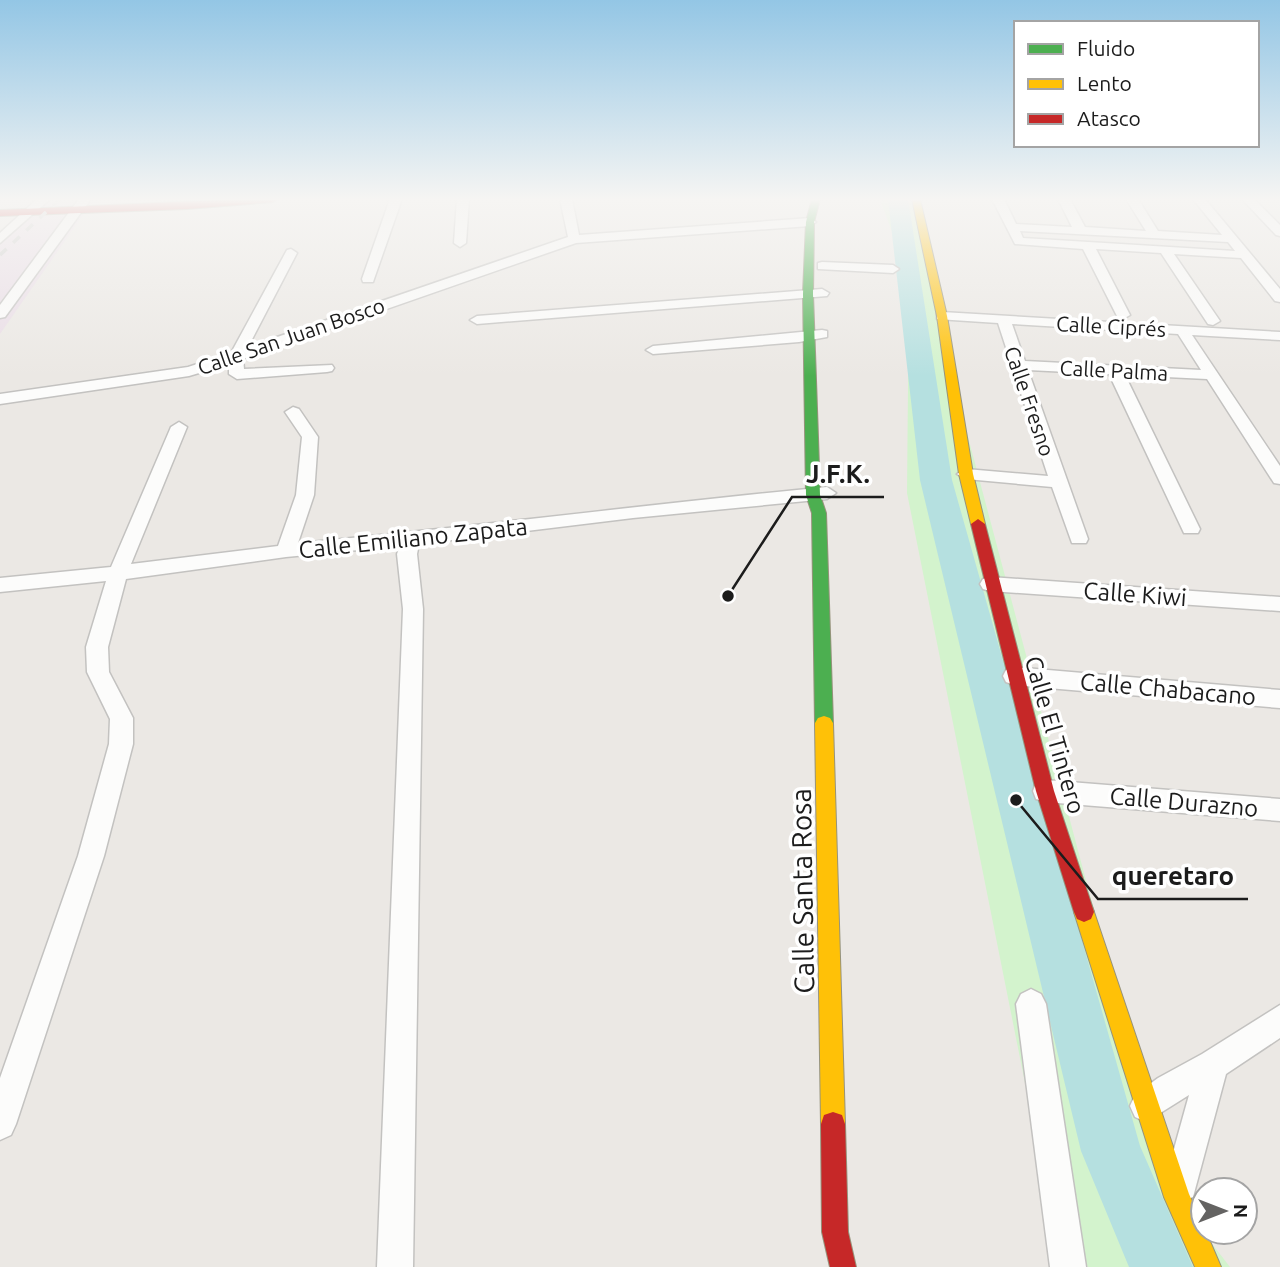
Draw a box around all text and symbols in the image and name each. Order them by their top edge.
legend [1014,21,1259,147]
text: Fluido [1077,36,1135,60]
text: Lento [1077,71,1132,95]
text: Atasco [1077,106,1141,130]
street label: Calle San Juan Bosco [194,293,388,379]
street label: Calle Ciprés [1055,311,1167,341]
street label: Calle Fresno [1000,343,1060,459]
street label: Calle Palma [1059,355,1169,385]
callout: J.F.K. [792,450,884,497]
text: J.F.K. [806,459,870,488]
street label: Calle Emiliano Zapata [297,513,529,563]
street label: Calle Kiwi [1082,577,1188,611]
street label: Calle El Tintero [1020,653,1090,817]
street label: Calle Chabacano [1079,668,1257,710]
street label: Calle Durazno [1108,782,1260,822]
street label: Calle Santa Rosa [785,788,819,994]
callout: queretaro [1098,852,1248,899]
text: queretaro [1112,861,1234,890]
north arrow [1189,1176,1259,1246]
text: N [1230,1204,1252,1218]

